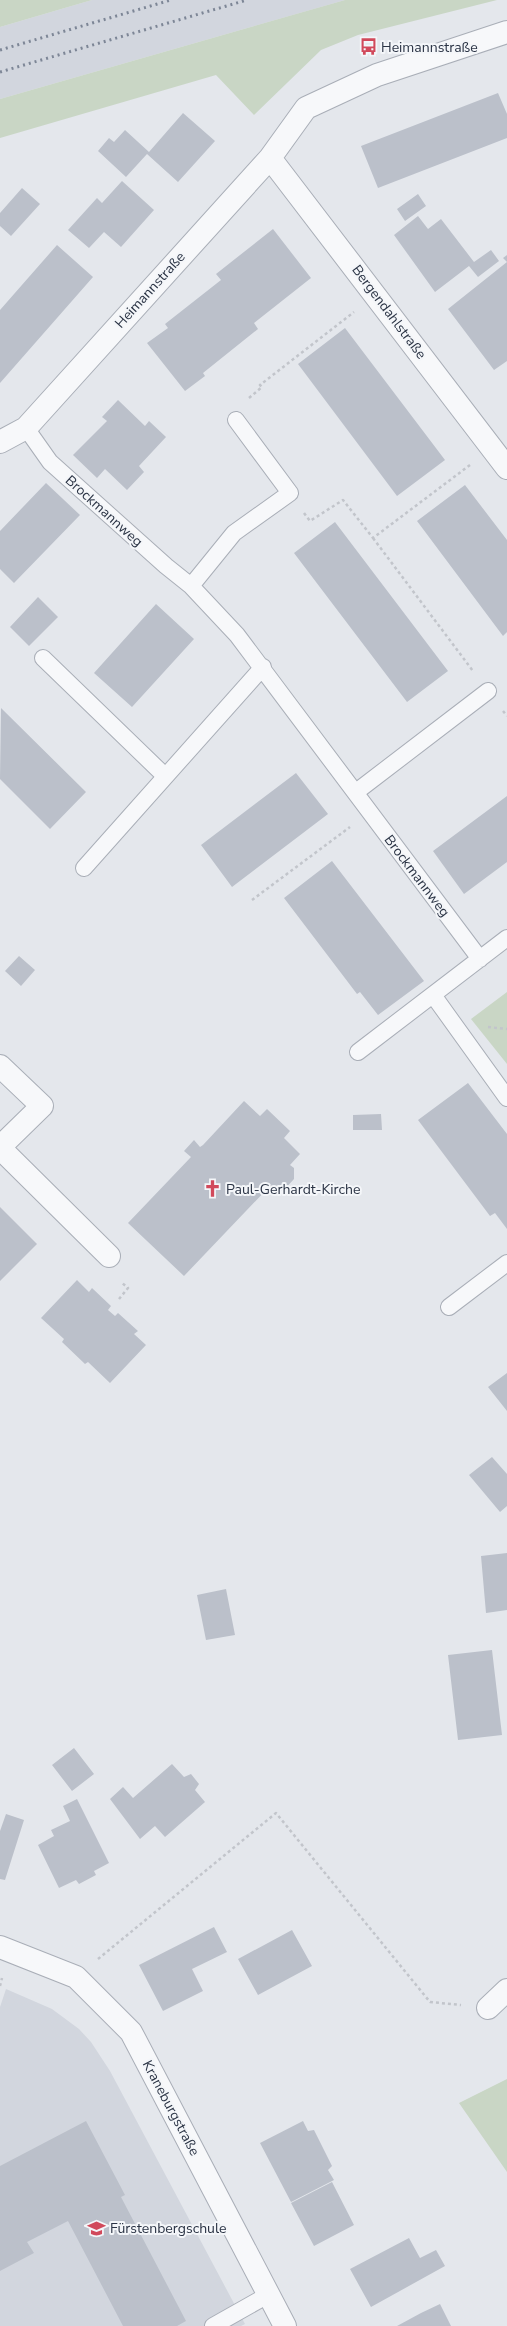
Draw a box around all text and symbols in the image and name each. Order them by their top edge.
bus stop icon: Heimannstraße [358,37,378,57]
place label: Heimannstraße [381,38,478,57]
street label: Heimannstraße [111,248,189,332]
street label: Bergendahlstraße [347,261,431,363]
street label: Brockmannweg [61,471,147,551]
street label: Brockmannweg [380,831,454,921]
church icon: Paul-Gerhardt-Kirche [203,1179,223,1199]
place label: Paul-Gerhardt-Kirche [226,1180,360,1199]
street label: Kraneburgstraße [138,2057,204,2159]
school or university icon: Fürstenbergschule [87,2218,107,2238]
place label: Fürstenbergschule [110,2219,226,2238]

